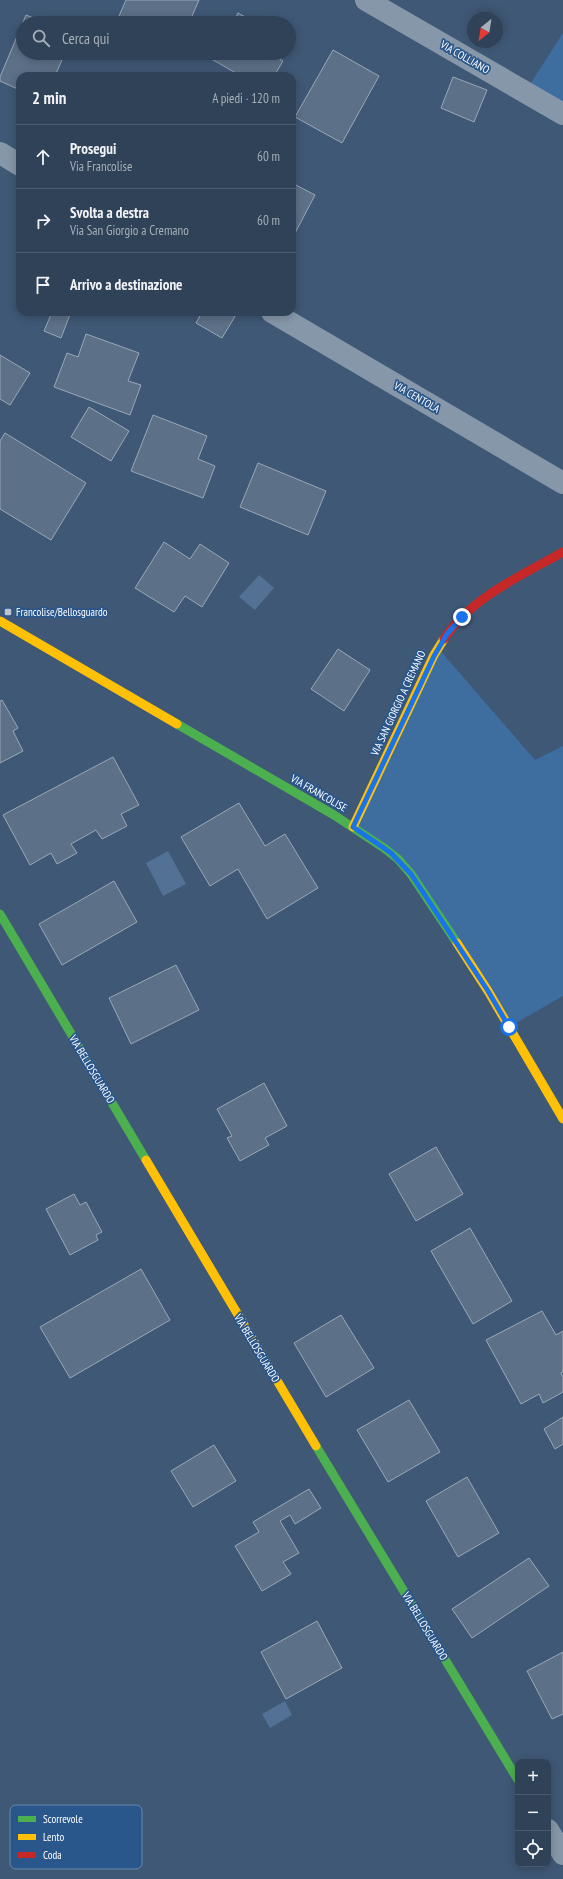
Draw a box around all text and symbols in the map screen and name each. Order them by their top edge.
north arrow [467,12,503,48]
search box [16,16,296,60]
icon: search [30,27,52,49]
text: Cerca qui [62,29,110,48]
street label: VIA COLLIANO [437,37,492,77]
text: 2 min [32,87,66,109]
text: A piedi · 120 m [212,90,280,107]
text: Prosegui [70,139,116,158]
icon: ahead [32,146,54,168]
text: 60 m [257,148,280,165]
text: Via Francolise [70,158,132,175]
text: Svolta a destra [70,203,149,222]
icon: right [32,210,54,232]
text: 60 m [257,212,280,229]
text: Via San Giorgio a Cremano [70,222,189,239]
icon: arrive [32,274,54,296]
text: Arrivo a destinazione [70,275,183,294]
street label: VIA CENTOLA [391,378,443,416]
place label: Francolise/Bellosguardo [16,605,108,619]
marker: Francolise/Bellosguardo [3,607,13,617]
route end [453,608,471,626]
street label: VIA SAN GIORGIO A CREMANO [367,648,429,759]
street label: VIA FRANCOLISE [287,771,350,815]
route start [500,1018,518,1036]
street label: VIA BELLOSGUARDO [66,1031,118,1106]
street label: VIA BELLOSGUARDO [231,1310,283,1385]
street label: VIA BELLOSGUARDO [399,1588,451,1663]
map controls [515,1759,551,1867]
button: + [515,1759,551,1795]
button: − [515,1795,551,1831]
legend [10,1805,142,1869]
text: Scorrevole [43,1812,83,1826]
text: Lento [43,1830,64,1844]
button: locate [515,1831,551,1867]
text: Coda [43,1848,62,1862]

